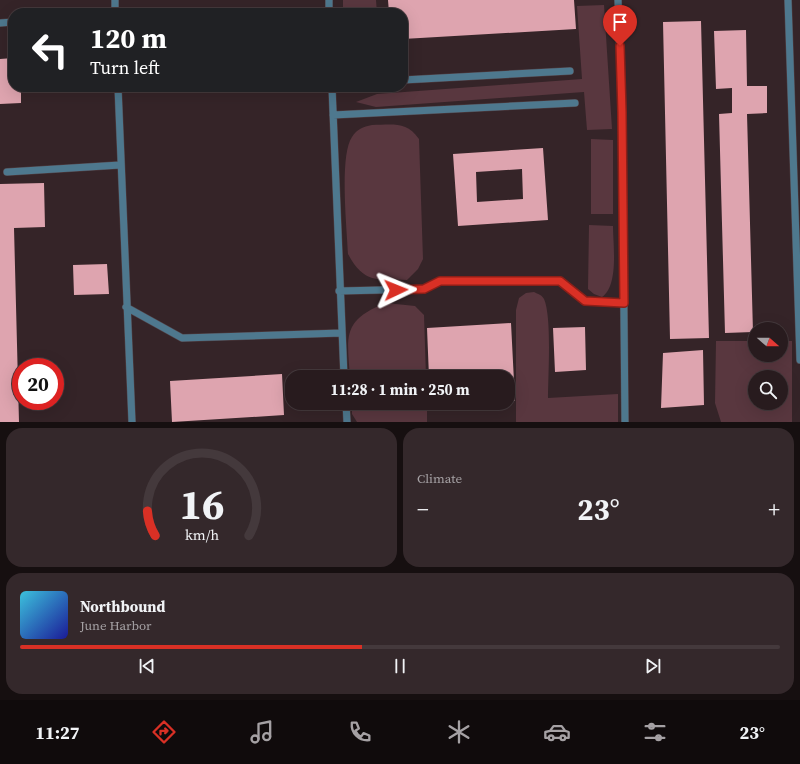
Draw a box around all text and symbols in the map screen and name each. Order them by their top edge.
pin [603,5,637,46]
icon: arrive [609,11,631,33]
text: 120 m [90,19,167,57]
icon: left [24,24,76,76]
text: Turn left [90,55,160,80]
position arrow [375,269,417,311]
north arrow [748,322,788,362]
map controls [748,322,788,410]
speed limit sign: 20 [12,358,64,410]
button: search [748,370,788,410]
text: 11:28 · 1 min · 250 m [331,379,470,400]
text: Climate [417,470,462,487]
text: 16 [179,475,224,532]
text: 23° [577,489,620,530]
text: − [417,494,429,524]
text: + [768,494,780,524]
text: km/h [185,524,219,544]
text: Northbound [80,596,165,617]
text: June Harbor [80,617,152,634]
icon: previous [136,655,158,677]
icon: pause [389,655,411,677]
icon: next [642,655,664,677]
icon: directions [150,718,178,746]
icon: music [248,718,276,746]
icon: phone [346,718,374,746]
icon: climate [445,718,473,746]
icon: car [543,718,571,746]
icon: filters [641,718,669,746]
text: 11:27 [35,720,80,745]
text: 23° [739,720,765,745]

